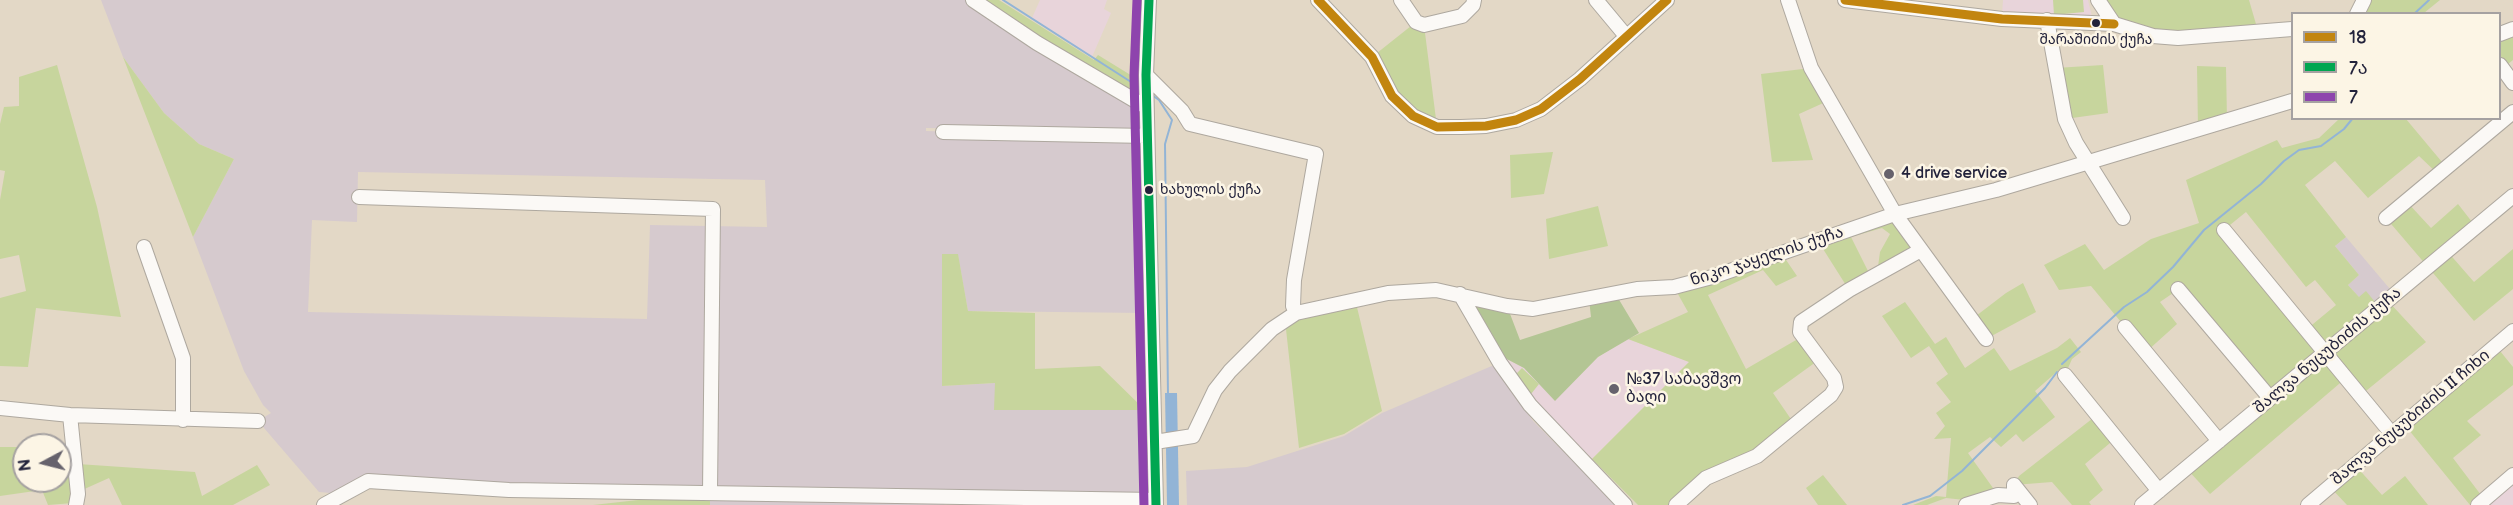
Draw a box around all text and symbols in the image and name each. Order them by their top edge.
legend [2291,12,2501,120]
marker: შარაშიძის ქუჩა [2090,17,2102,29]
text: 18 [2349,27,2366,48]
place label: შარაშიძის ქუჩა [2039,32,2153,48]
text: 7ა [2349,58,2368,79]
text: 7 [2349,87,2358,108]
place label: 4 drive service [1901,164,2007,184]
marker: 4 drive service [1882,167,1896,181]
place label: ხახულის ქუჩა [1160,182,1261,198]
marker: ხახულის ქუჩა [1143,184,1155,196]
street label: ნიკო ჯაყელის ქუჩა [1688,223,1846,291]
street label: შალვა ნუცუბიძის ქუჩა [2250,284,2406,418]
street label: შალვა ნუცუბიძის II ჩიხი [2328,346,2494,490]
place label: №37 საბავშვო ბაღი [1626,370,1741,408]
marker: №37 საბავშვო ბაღი [1607,382,1621,396]
north arrow [12,433,72,493]
text: N [15,458,36,472]

